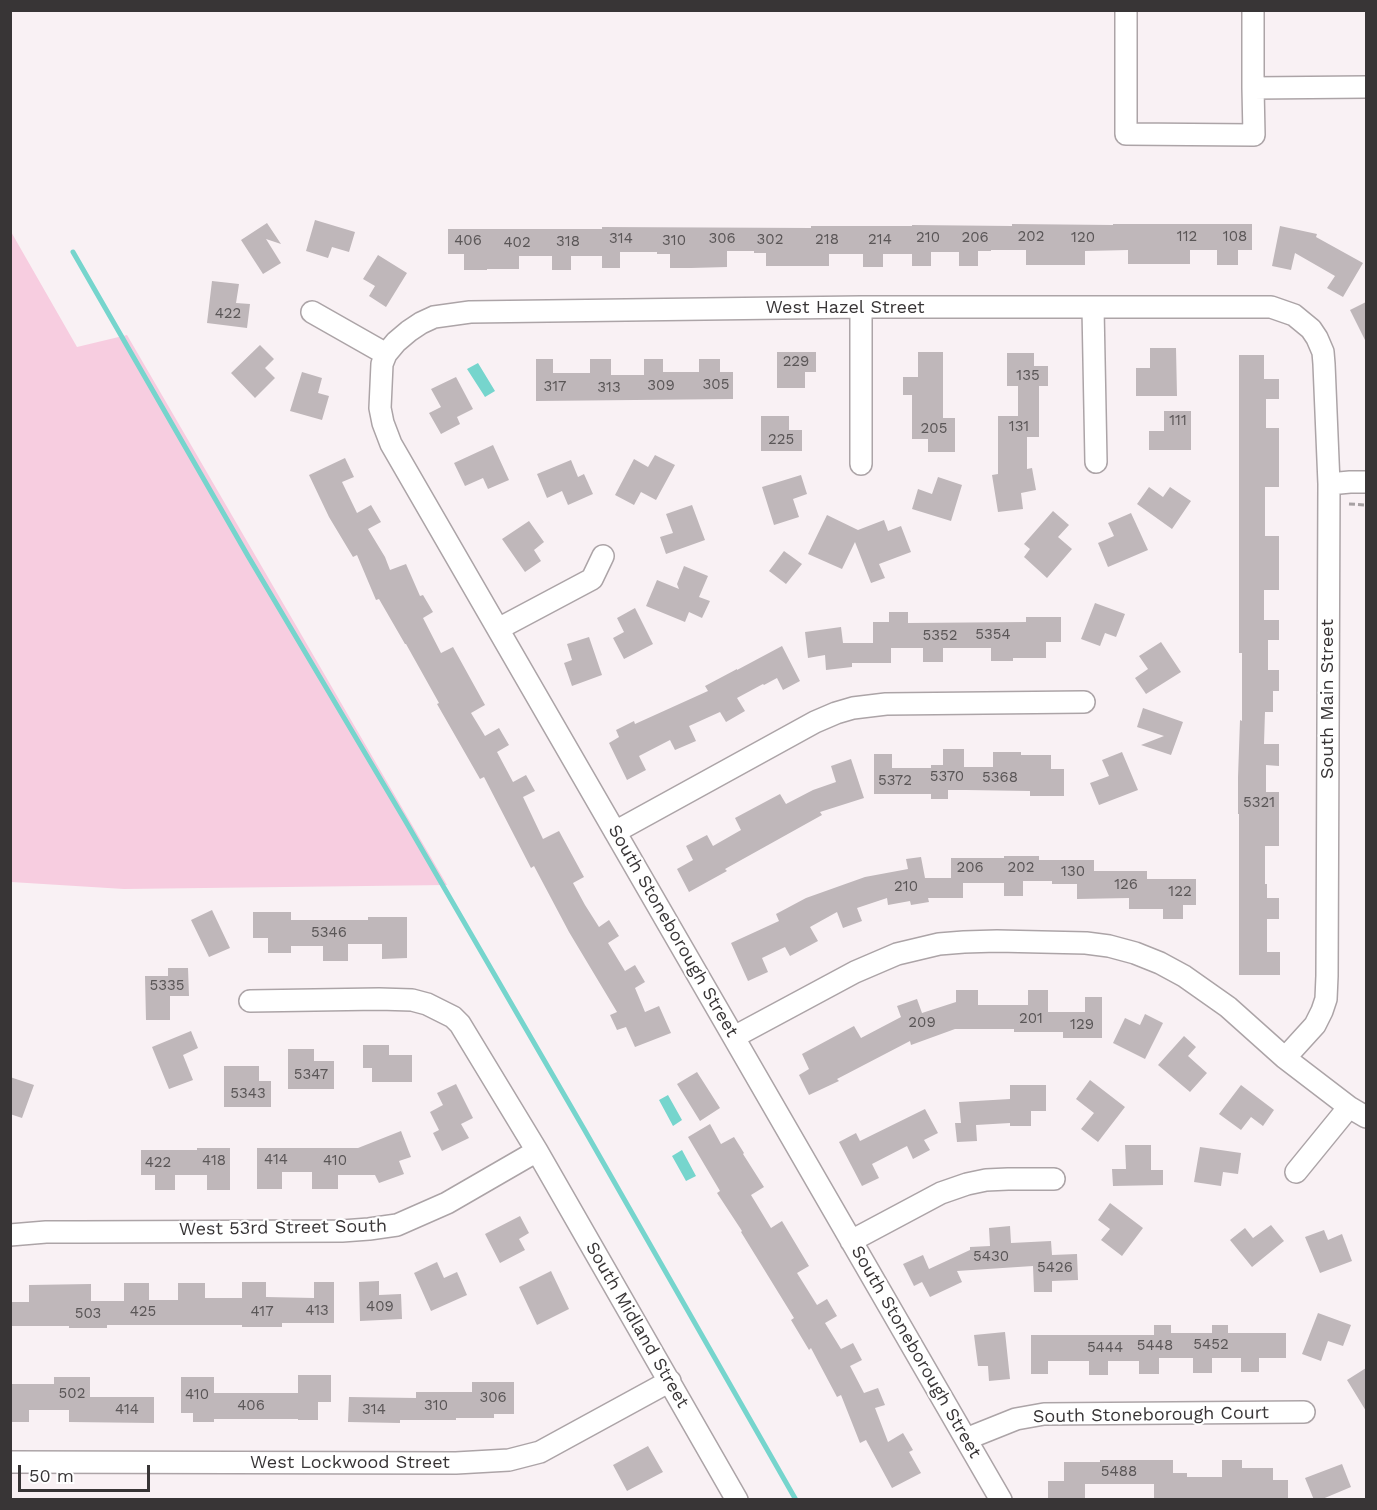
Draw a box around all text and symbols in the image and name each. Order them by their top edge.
house number: 202 [1018,228,1044,246]
house number: 112 [1177,228,1197,246]
house number: 108 [1223,228,1247,246]
house number: 210 [916,229,940,247]
house number: 206 [961,229,989,247]
house number: 120 [1071,229,1095,247]
house number: 314 [609,230,633,248]
house number: 306 [708,230,736,248]
house number: 302 [757,231,783,249]
house number: 218 [815,231,839,249]
house number: 214 [868,231,892,249]
house number: 406 [454,232,482,250]
house number: 310 [662,232,686,250]
house number: 318 [556,233,580,251]
house number: 402 [503,234,531,252]
street label: West Hazel Street [765,297,925,319]
house number: 422 [215,305,241,323]
house number: 229 [783,353,809,371]
house number: 135 [1016,367,1040,385]
house number: 305 [703,376,729,394]
house number: 309 [647,377,675,395]
house number: 317 [543,378,567,396]
house number: 313 [597,379,621,397]
house number: 111 [1169,412,1187,430]
house number: 131 [1009,418,1029,436]
house number: 205 [921,420,947,438]
house number: 225 [768,431,794,449]
street label: South Main Street [1317,619,1339,779]
house number: 5354 [975,626,1011,644]
house number: 5352 [923,627,957,645]
house number: 5370 [930,768,964,786]
house number: 5368 [982,769,1018,787]
house number: 5372 [878,772,912,790]
house number: 5321 [1243,794,1275,812]
street label: South Stoneborough Street [603,821,743,1041]
house number: 206 [956,859,984,877]
house number: 202 [1008,859,1034,877]
house number: 130 [1061,863,1085,881]
house number: 126 [1114,876,1138,894]
house number: 210 [894,878,918,896]
house number: 122 [1168,883,1192,901]
house number: 5346 [311,924,347,942]
house number: 5335 [150,977,184,995]
house number: 201 [1019,1010,1043,1028]
house number: 209 [908,1014,936,1032]
house number: 129 [1070,1016,1094,1034]
house number: 5347 [294,1066,328,1084]
house number: 5343 [230,1085,266,1103]
house number: 414 [264,1151,288,1169]
house number: 418 [202,1152,226,1170]
house number: 410 [323,1152,347,1170]
house number: 422 [145,1154,171,1172]
street label: West 53rd Street South [179,1215,387,1241]
street label: South Midland Street [581,1238,693,1412]
street label: South Stoneborough Street [846,1242,986,1462]
house number: 5430 [973,1248,1009,1266]
house number: 5426 [1037,1259,1073,1277]
house number: 409 [366,1298,394,1316]
house number: 413 [305,1302,329,1320]
house number: 425 [130,1303,156,1321]
house number: 417 [250,1303,274,1321]
house number: 503 [75,1305,101,1323]
house number: 5452 [1193,1336,1229,1354]
house number: 5448 [1137,1337,1173,1355]
house number: 5444 [1087,1339,1123,1357]
house number: 502 [59,1385,85,1403]
house number: 410 [185,1386,209,1404]
house number: 306 [479,1389,507,1407]
house number: 406 [237,1397,265,1415]
house number: 310 [424,1397,448,1415]
house number: 414 [115,1401,139,1419]
house number: 314 [362,1401,386,1419]
street label: South Stoneborough Court [1033,1402,1269,1428]
street label: West Lockwood Street [250,1452,450,1474]
scale bar [21,1453,153,1491]
house number: 5488 [1101,1463,1137,1481]
text: 50 m [29,1465,74,1486]

